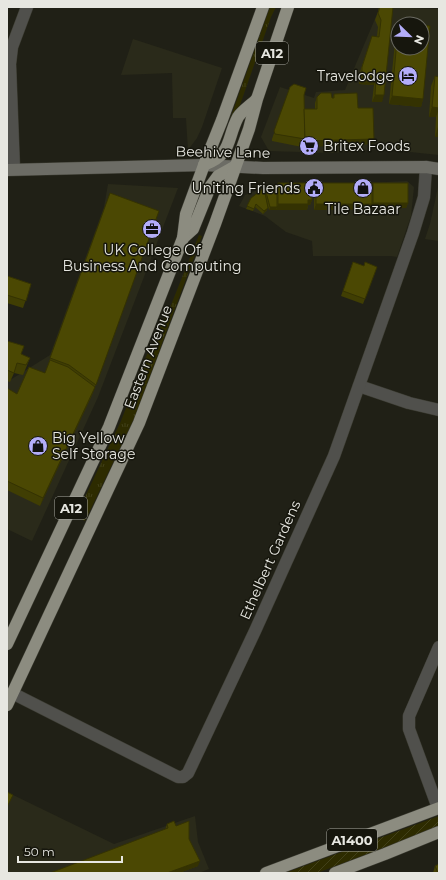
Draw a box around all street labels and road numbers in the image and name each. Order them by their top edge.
road number: A12 [256,42,288,64]
street label: Beehive Lane [176,142,270,162]
street label: Eastern Avenue [120,303,176,411]
road number: A12 [55,497,87,519]
street label: Ethelbert Gardens [236,498,304,622]
road number: A1400 [327,829,377,851]

